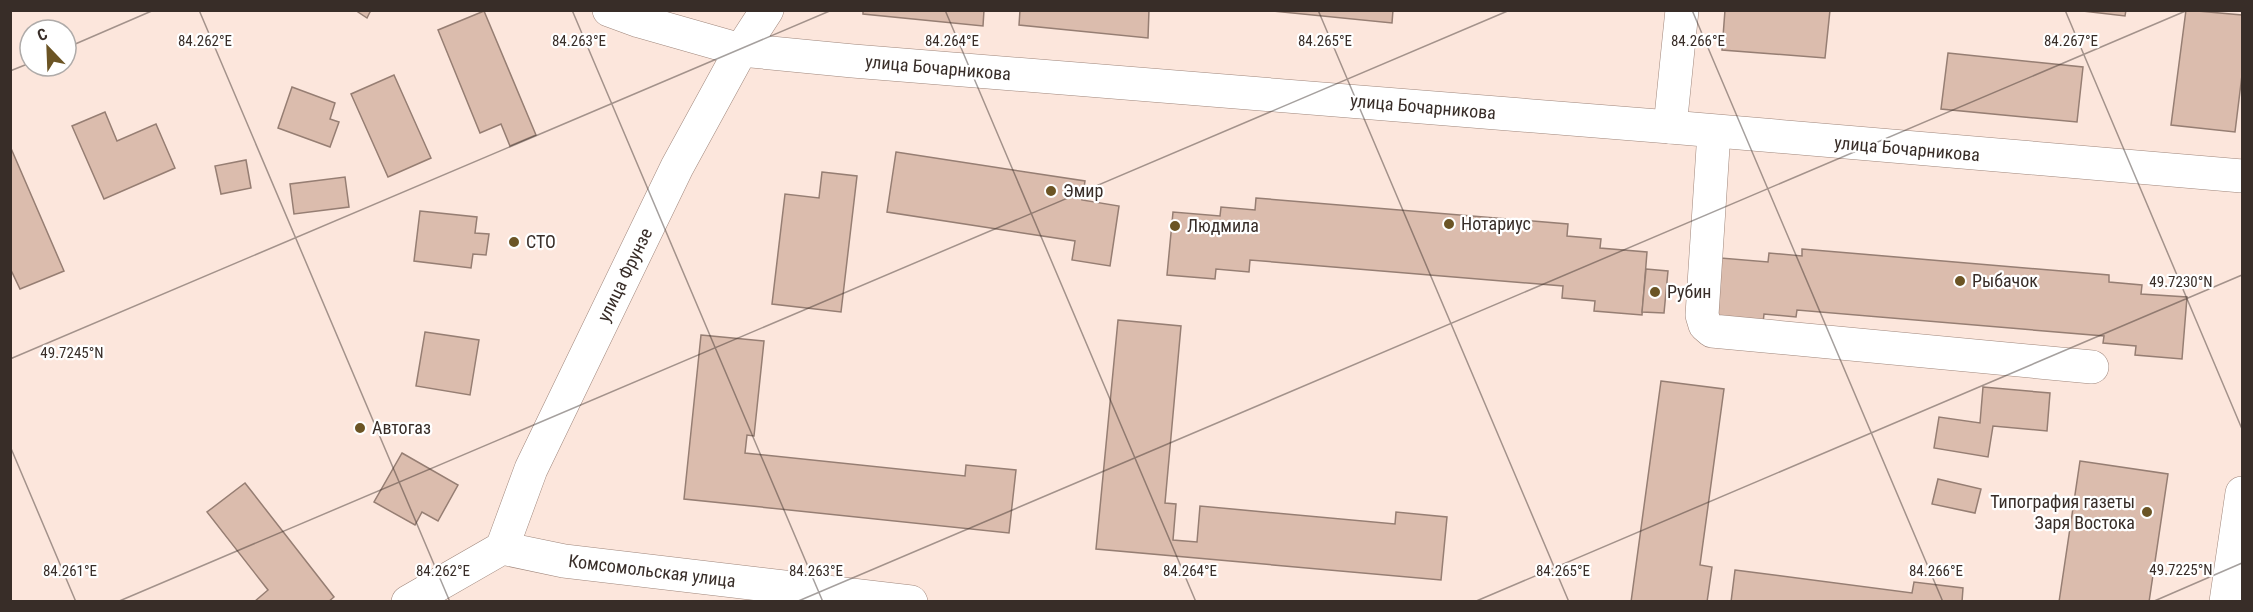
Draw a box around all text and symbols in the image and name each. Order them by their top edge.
north arrow [18,18,78,78]
text: С [34,24,50,45]
text: 84.262°E [178,32,232,50]
text: 84.263°E [552,32,606,50]
text: 84.264°E [925,32,979,50]
text: 84.265°E [1298,32,1352,50]
text: 84.266°E [1671,32,1725,50]
text: 84.267°E [2044,32,2098,50]
street label: улица Бочарникова [864,51,1012,84]
street label: улица Бочарникова [1349,90,1497,123]
street label: улица Бочарникова [1833,132,1981,165]
place label: Эмир [1063,180,1103,201]
marker: Эмир [1044,184,1058,198]
place label: Нотариус [1461,213,1531,234]
place label: Людмила [1187,215,1259,236]
marker: Нотариус [1442,217,1456,231]
marker: Людмила [1168,219,1182,233]
street label: улица Фрунзе [593,224,656,325]
place label: СТО [526,231,556,252]
marker: СТО [507,235,521,249]
place label: Рыбачок [1972,270,2038,291]
text: 49.7230°N [2149,273,2213,291]
marker: Рыбачок [1953,274,1967,288]
place label: Рубин [1667,281,1712,302]
marker: Рубин [1648,285,1662,299]
text: 49.7245°N [40,344,104,362]
place label: Автогаз [372,417,431,438]
marker: Автогаз [353,421,367,435]
place label: Типография газеты Заря Востока [1990,491,2135,533]
marker: Типография газеты Заря Востока [2140,505,2154,519]
street label: Комсомольская улица [567,550,737,591]
text: 49.7225°N [2149,561,2213,579]
text: 84.261°E [43,562,97,580]
text: 84.262°E [416,562,470,580]
text: 84.263°E [789,562,843,580]
text: 84.264°E [1163,562,1217,580]
text: 84.265°E [1536,562,1590,580]
text: 84.266°E [1909,562,1963,580]

